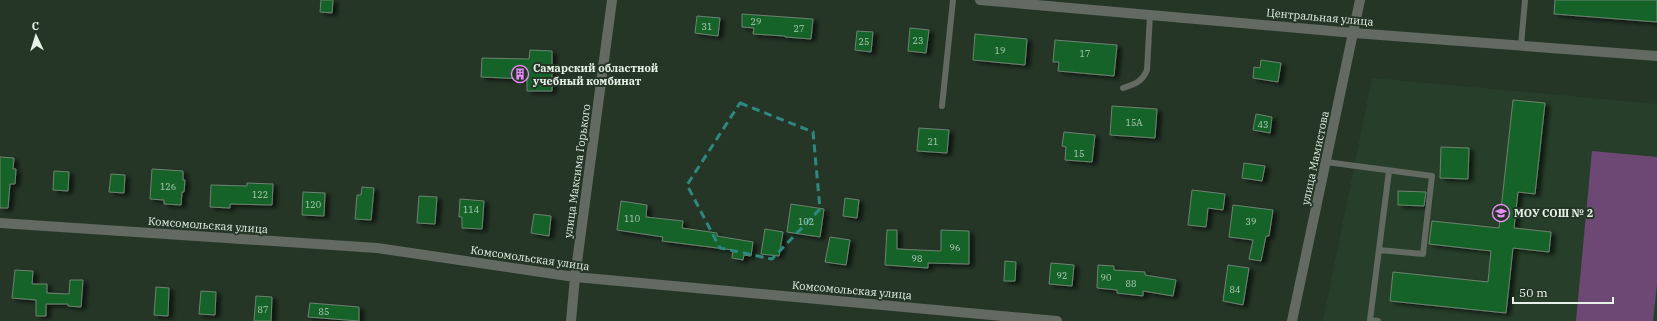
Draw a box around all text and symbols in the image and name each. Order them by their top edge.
street label: Центральная улица [1266,5,1374,29]
north arrow [16,16,56,56]
house number: 29 [751,16,761,27]
text: С [31,19,39,33]
house number: 31 [702,21,712,32]
house number: 27 [794,23,804,34]
house number: 23 [913,35,923,46]
house number: 25 [859,36,869,47]
house number: 19 [995,45,1005,56]
house number: 17 [1080,48,1090,59]
place label: Самарский областной учебный комбинат [532,61,659,88]
building icon: Самарский областной учебный комбинат [510,64,530,84]
street label: улица Максима Горького [561,103,593,239]
street label: улица Мамистова [1298,110,1332,206]
house number: 15А [1126,117,1143,128]
house number: 43 [1258,119,1268,130]
house number: 21 [928,136,938,147]
house number: 15 [1074,148,1084,159]
house number: 126 [160,181,176,192]
house number: 122 [252,189,268,200]
house number: 120 [305,199,321,210]
school or university icon: МОУ СОШ № 2 [1491,203,1511,223]
house number: 114 [463,204,479,215]
place label: МОУ СОШ № 2 [1514,206,1593,220]
house number: 110 [624,213,640,224]
street label: Комсомольская улица [148,214,268,236]
house number: 102 [798,216,814,227]
house number: 39 [1246,216,1256,227]
house number: 96 [950,242,960,253]
street label: Комсомольская улица [470,243,590,273]
house number: 98 [912,253,922,264]
house number: 92 [1057,270,1067,281]
house number: 90 [1101,272,1111,283]
street label: Комсомольская улица [792,278,912,302]
house number: 88 [1126,278,1136,289]
scale bar [1513,279,1613,305]
house number: 84 [1230,284,1240,295]
text: 50 m [1519,285,1548,300]
house number: 87 [258,304,268,315]
house number: 85 [319,306,329,317]

